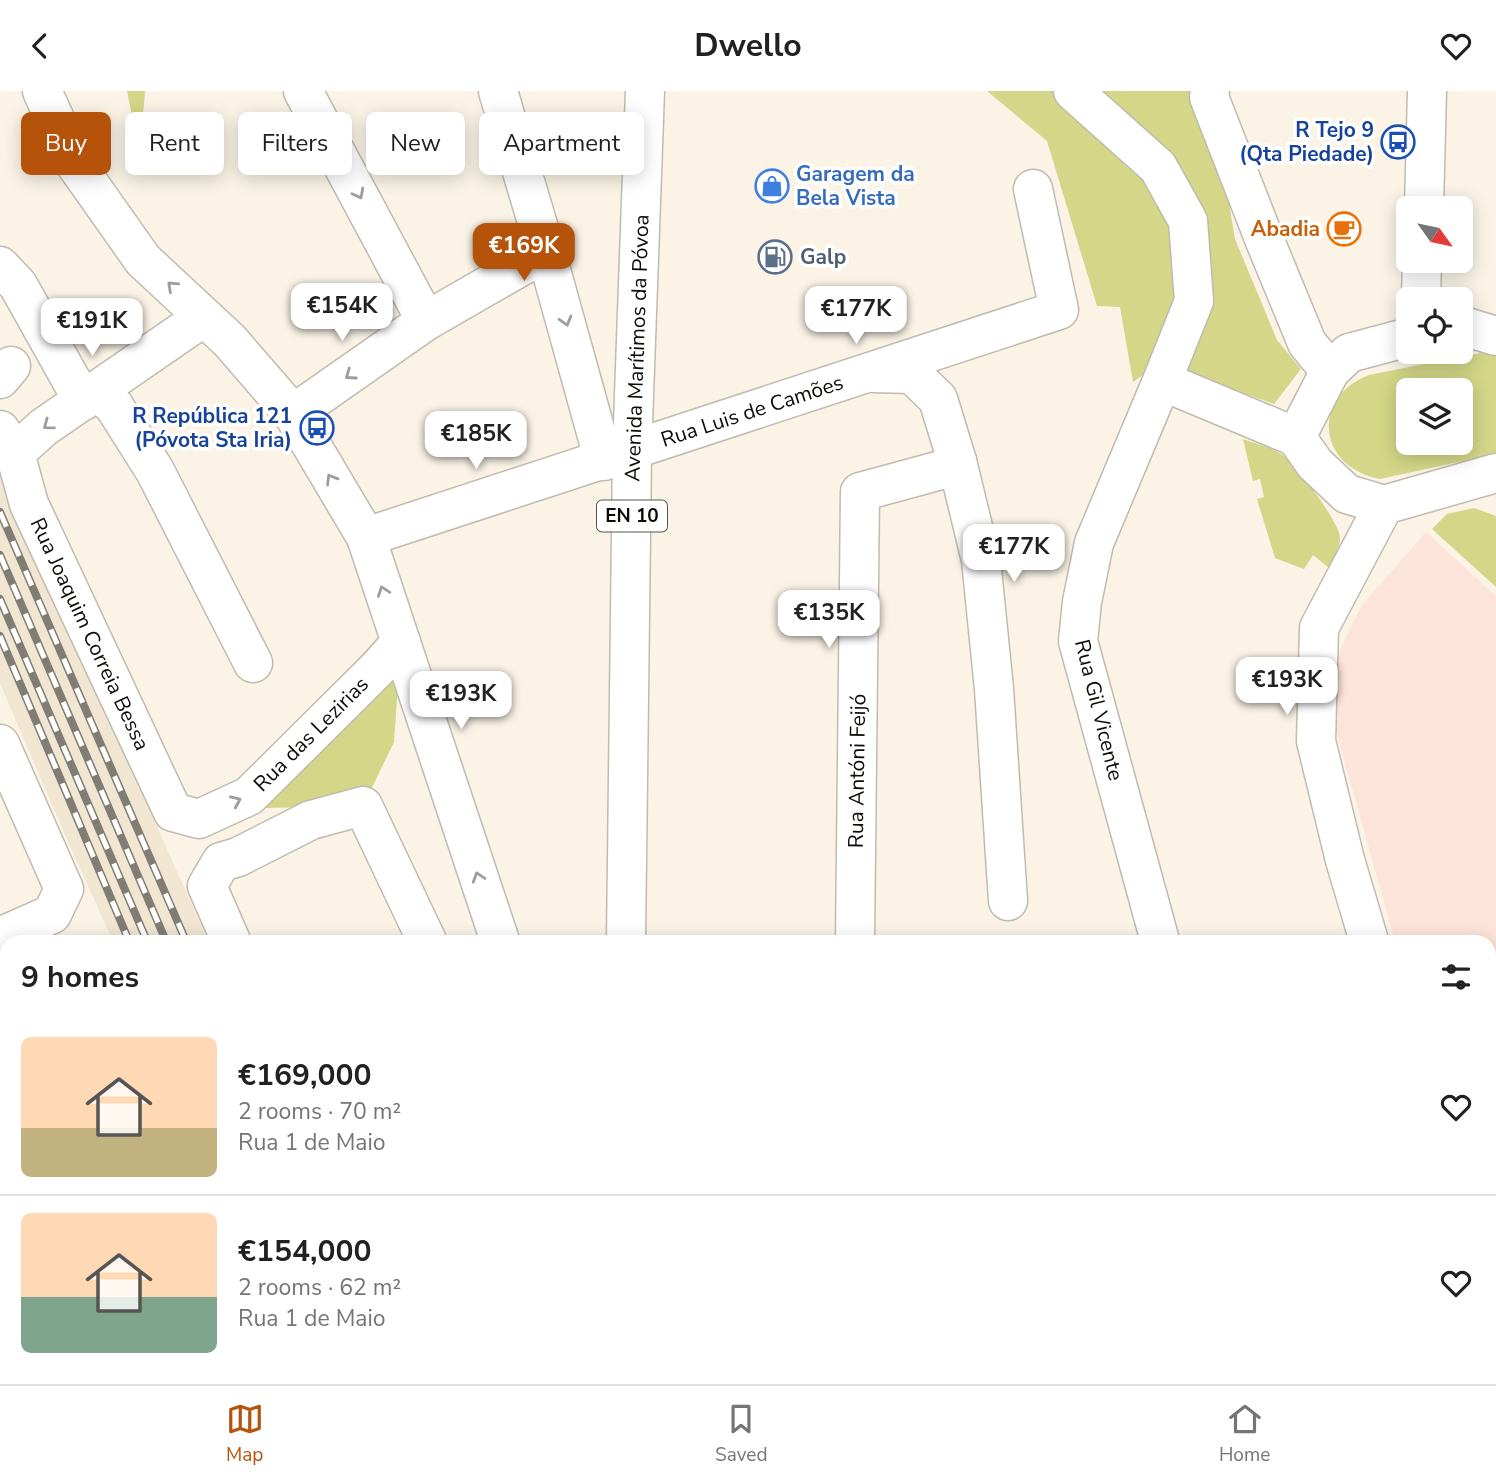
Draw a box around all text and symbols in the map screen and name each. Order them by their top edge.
text: Dwello [694,24,802,67]
icon: back [21,27,59,65]
icon: heart [1437,27,1475,65]
chip: Buy [21,112,111,175]
chip: Rent [125,112,224,175]
chip: Filters [238,112,352,175]
chip: New [366,112,465,175]
chip: Apartment [479,112,644,175]
place label: R Tejo 9 (Qta Piedade) [1239,116,1374,168]
bus stop icon: R Tejo 9 (Qta Piedade) [1379,123,1417,161]
place label: Garagem da Bela Vista [796,160,915,212]
shop icon: Garagem da Bela Vista [753,167,791,205]
one-way arrow [350,187,364,199]
north arrow [1396,196,1474,273]
map controls [1396,196,1473,455]
cafe icon: Abadia [1325,210,1363,248]
street label: Avenida Marítimos da Póvoa [618,214,656,482]
place label: Abadia [1251,215,1320,243]
pin: €169K [475,223,573,283]
text: €169K [489,230,559,261]
fuel station icon: Galp [756,238,794,276]
place label: Galp [800,243,846,271]
one-way arrow [167,282,180,294]
pin: €154K [293,283,391,343]
pin: €177K [807,287,905,346]
button: locate [1396,287,1473,364]
text: €154K [307,290,377,321]
text: €177K [821,293,891,324]
pin: €191K [43,299,141,358]
text: €191K [57,305,127,336]
one-way arrow [558,315,572,327]
one-way arrow [345,367,358,379]
street label: Rua Luis de Camões [657,368,847,454]
button: layers [1396,378,1473,455]
place label: R República 121 (Póvota Sta Iria) [132,402,292,454]
bus stop icon: R República 121 (Póvota Sta Iria) [298,409,336,447]
pin: €185K [427,411,525,471]
one-way arrow [43,417,56,429]
text: €185K [441,418,511,449]
one-way arrow [327,473,340,486]
road number: EN 10 [597,501,667,531]
street label: Rua Joaquim Correia Bessa [24,513,156,755]
pin: €177K [965,525,1063,584]
text: €177K [979,531,1049,562]
one-way arrow [377,586,391,598]
pin: €135K [780,591,878,650]
text: €135K [794,597,864,628]
street label: Rua Gil Vicente [1068,637,1130,783]
pin: €193K [1238,657,1336,717]
text: €193K [1252,664,1322,695]
street label: Rua das Lezirias [247,670,375,798]
pin: €193K [412,671,510,731]
text: €193K [426,678,496,709]
street label: Rua Antóni Feijó [842,694,872,848]
one-way arrow [229,795,241,809]
one-way arrow [472,871,487,883]
text: 9 homes [21,957,139,998]
icon: filters [1437,958,1475,996]
text: €169,000 [238,1055,371,1096]
icon: home [77,1065,161,1149]
icon: heart [1437,1088,1475,1126]
text: 2 rooms · 70 m² [238,1096,401,1127]
text: Rua 1 de Maio [238,1127,386,1158]
text: €154,000 [238,1231,371,1272]
icon: home [77,1241,161,1325]
icon: heart [1437,1264,1475,1302]
text: 2 rooms · 62 m² [238,1272,401,1303]
text: Rua 1 de Maio [238,1303,386,1334]
tab: Map [226,1400,264,1468]
tab: Saved [715,1400,768,1468]
tab: Home [1219,1400,1270,1468]

